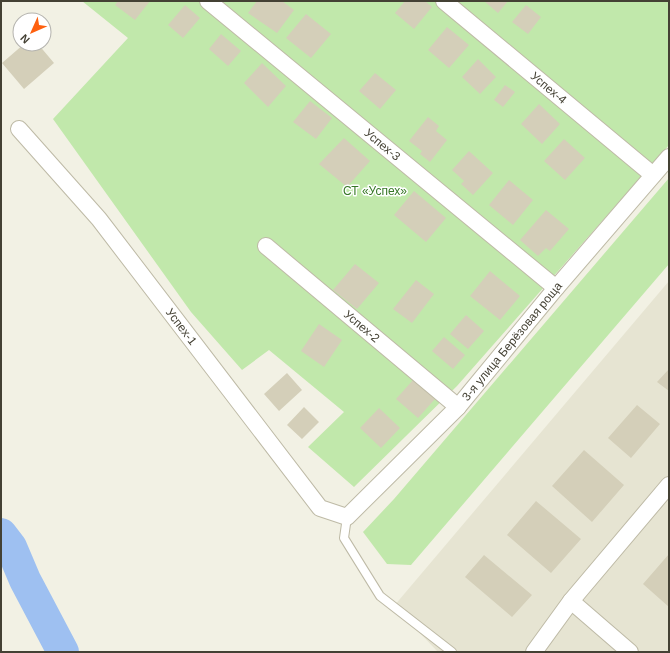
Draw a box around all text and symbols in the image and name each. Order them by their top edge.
north arrow [12,12,52,52]
text: N [18,32,32,46]
street label: Успех-4 [528,69,570,107]
street label: Успех-3 [362,126,403,164]
park label: СТ «Успех» [343,184,407,198]
street label: 3-я улица Берёзовая роща [459,279,565,404]
street label: Успех-1 [163,306,200,348]
street label: Успех-2 [341,307,383,346]

